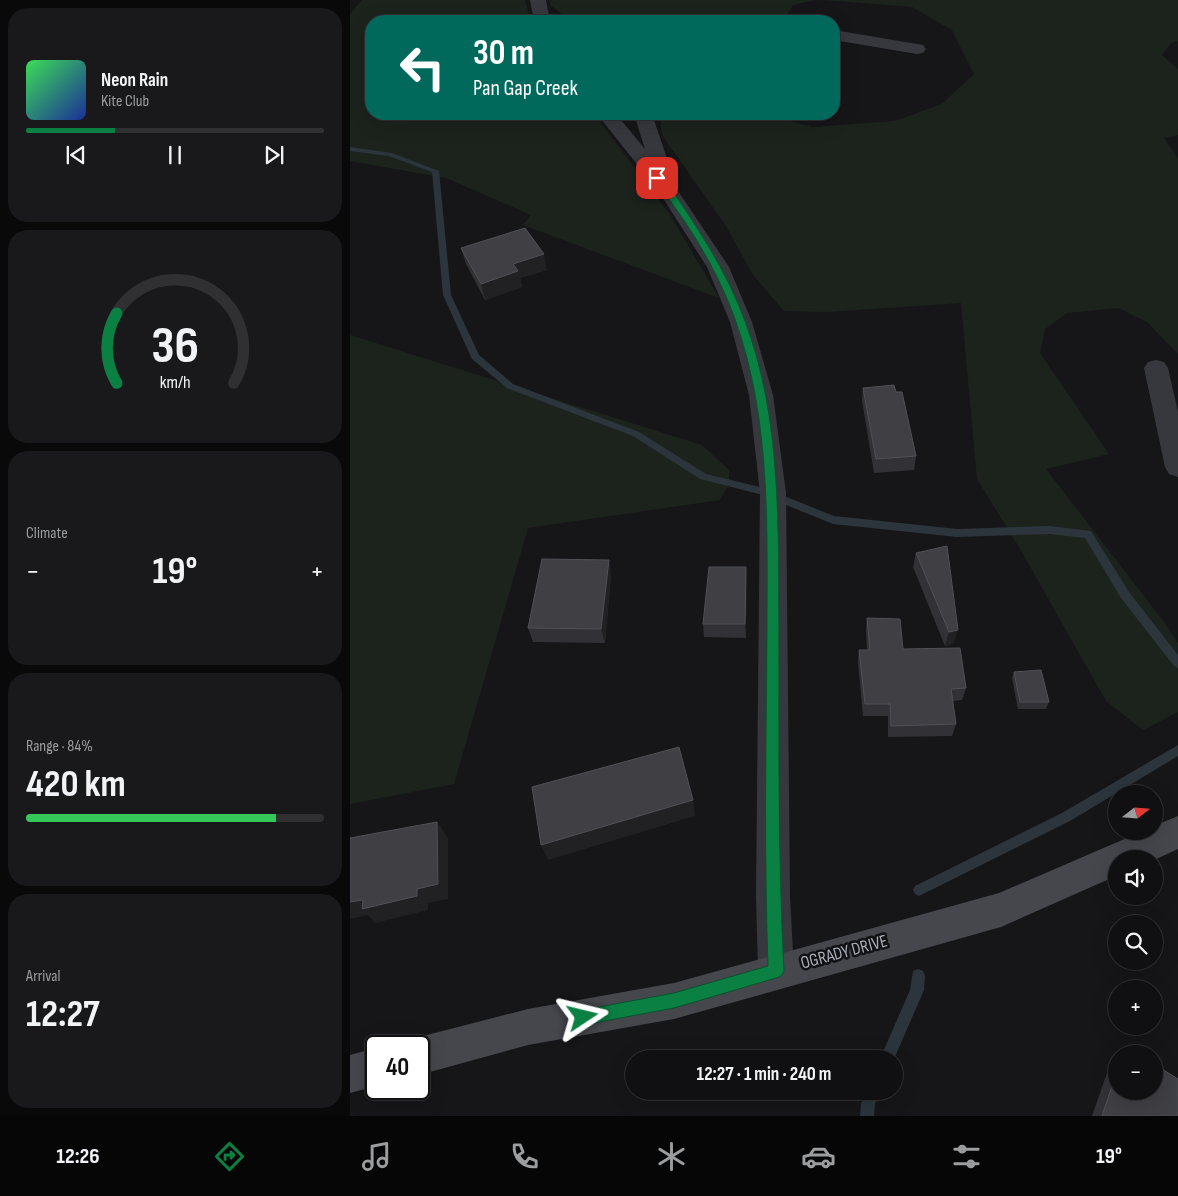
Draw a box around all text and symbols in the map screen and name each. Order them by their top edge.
text: 30 m [473,32,534,75]
icon: left [390,35,455,100]
text: Neon Rain [101,69,168,92]
text: Pan Gap Creek [473,75,578,102]
text: Kite Club [101,92,149,111]
icon: previous [62,141,90,169]
icon: pause [161,141,189,169]
icon: next [260,141,288,169]
pin [636,157,678,199]
icon: arrive [643,164,671,192]
text: 36 [151,315,199,378]
text: km/h [160,372,190,393]
text: Climate [26,524,68,543]
text: 19° [153,549,197,594]
text: − [26,555,40,588]
text: + [310,555,324,588]
text: Range · 84% [26,737,93,756]
text: 420 km [26,762,126,807]
north arrow [1108,785,1162,840]
map controls [1108,785,1163,1100]
button: sound [1108,850,1163,905]
button: search [1108,915,1163,970]
street label: OGRADY DRIVE [798,930,890,974]
text: Arrival [26,967,60,986]
button: + [1108,980,1163,1035]
position arrow [556,990,608,1042]
text: 12:27 [26,992,100,1037]
speed limit sign: 40 [365,1035,430,1100]
button: − [1108,1045,1163,1100]
text: 12:27 · 1 min · 240 m [697,1063,831,1086]
icon: directions [212,1139,247,1174]
icon: music [359,1139,394,1174]
icon: phone [507,1139,542,1174]
icon: climate [654,1139,689,1174]
icon: car [801,1139,836,1174]
icon: filters [949,1139,984,1174]
text: 12:26 [56,1143,100,1170]
text: 19° [1096,1143,1122,1170]

